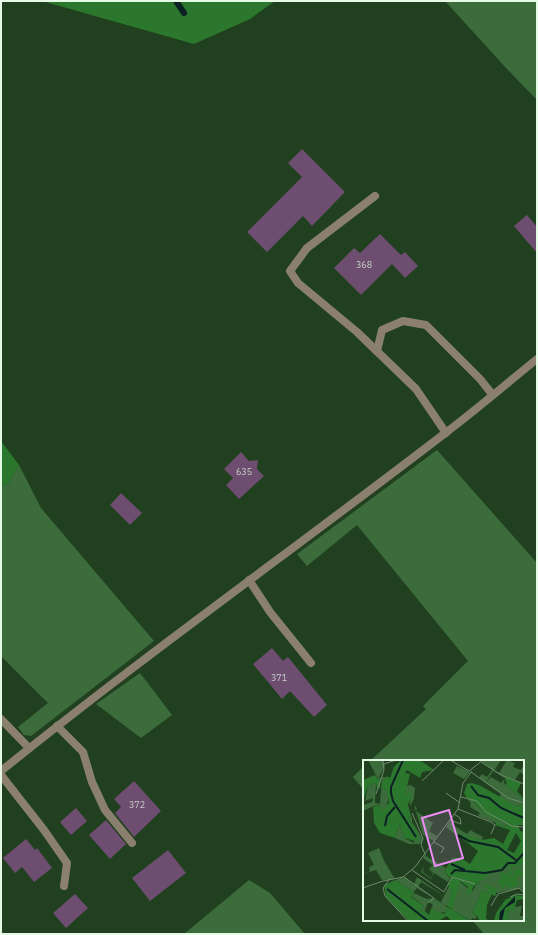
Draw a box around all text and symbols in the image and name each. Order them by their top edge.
house number: 368 [356,259,372,270]
house number: 635 [236,466,252,477]
house number: 371 [271,672,287,683]
inset map [363,760,524,921]
house number: 372 [129,799,145,810]

